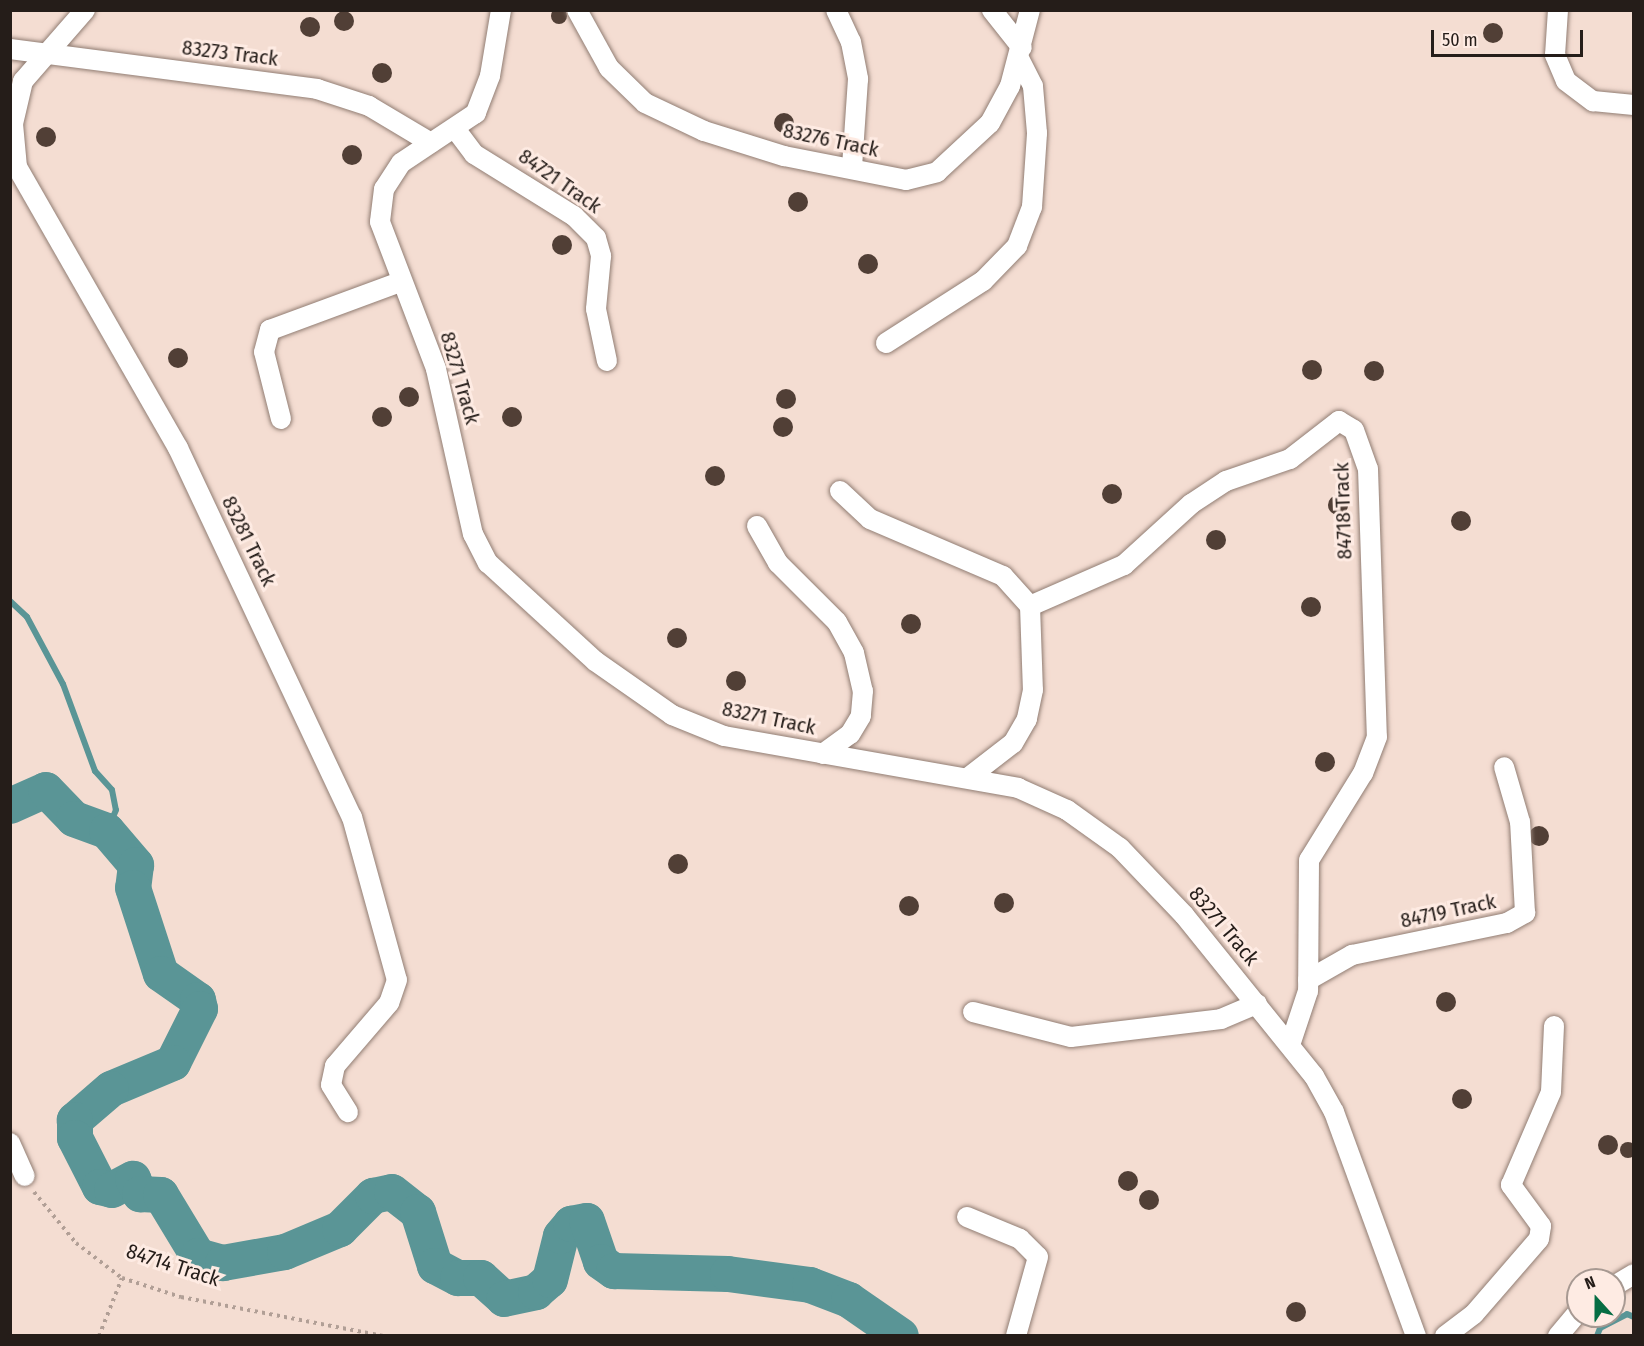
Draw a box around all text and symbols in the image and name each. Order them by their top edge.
scale bar [1434,18,1586,56]
text: 50 m [1442,29,1478,51]
street label: 83273 Track [181,35,279,71]
street label: 83276 Track [781,118,881,162]
street label: 84721 Track [514,143,606,219]
street label: 83271 Track [435,329,485,427]
street label: 84718 Track [1329,462,1357,560]
street label: 83281 Track [216,492,282,590]
street label: 83271 Track [720,696,818,740]
street label: 83271 Track [1184,881,1264,971]
street label: 84719 Track [1398,889,1498,933]
street label: 84714 Track [123,1238,223,1292]
north arrow [1566,1268,1626,1328]
text: N [1582,1272,1598,1293]

